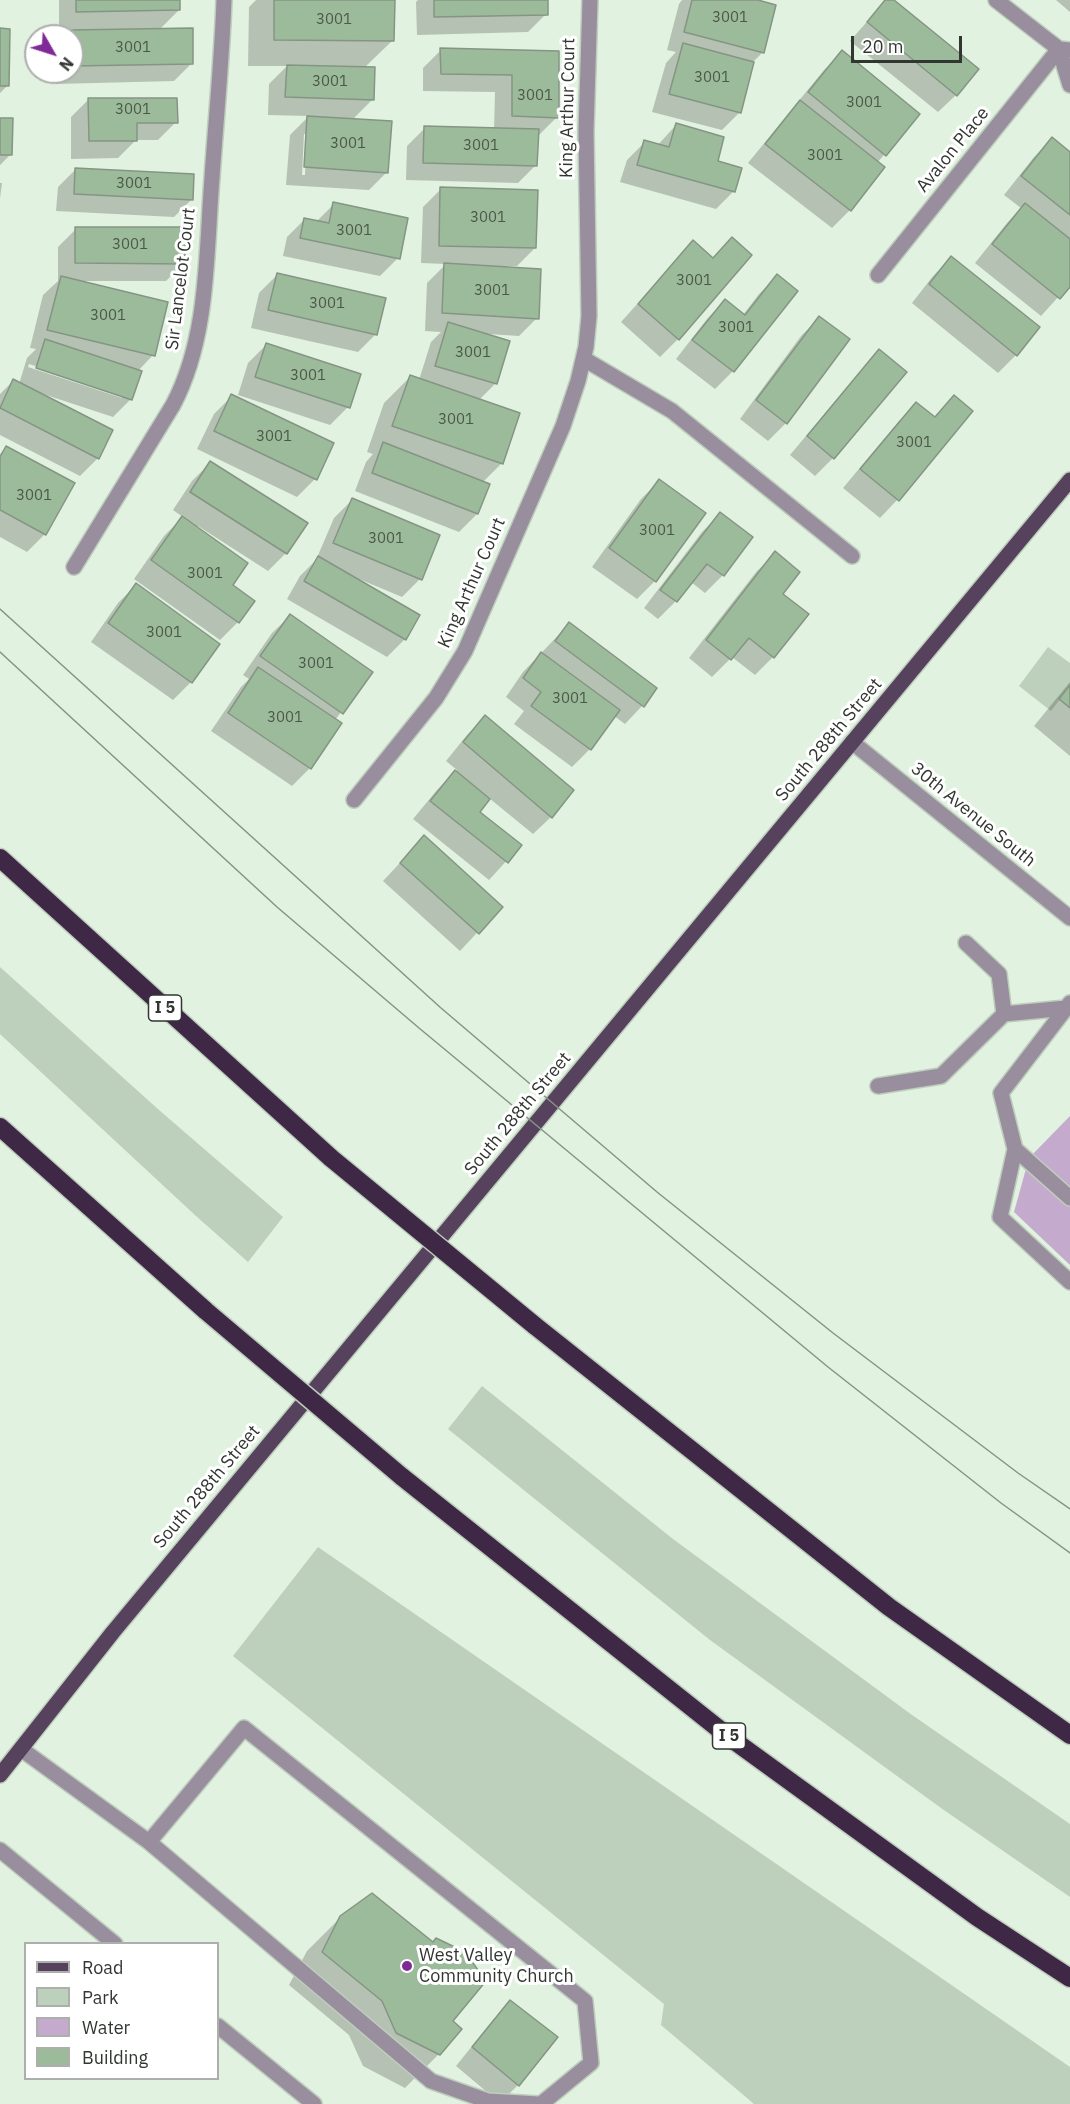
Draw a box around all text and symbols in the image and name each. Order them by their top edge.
house number: 3001 [712,9,748,27]
house number: 3001 [316,11,352,29]
north arrow [24,24,84,84]
scale bar [854,24,965,62]
text: 20 m [862,35,904,58]
street label: King Arthur Court [556,38,580,178]
house number: 3001 [115,39,151,57]
text: N [55,53,78,75]
house number: 3001 [694,69,730,87]
house number: 3001 [312,73,348,91]
house number: 3001 [517,87,553,105]
house number: 3001 [846,94,882,112]
house number: 3001 [115,101,151,119]
street label: Avalon Place [912,103,994,197]
house number: 3001 [330,135,366,153]
house number: 3001 [463,137,499,155]
house number: 3001 [807,147,843,165]
house number: 3001 [116,175,152,193]
street label: Sir Lancelot Court [162,206,200,352]
house number: 3001 [470,209,506,227]
house number: 3001 [336,222,372,240]
house number: 3001 [112,236,148,254]
house number: 3001 [676,272,712,290]
house number: 3001 [474,282,510,300]
house number: 3001 [309,295,345,313]
house number: 3001 [90,307,126,325]
house number: 3001 [718,319,754,337]
house number: 3001 [455,344,491,362]
house number: 3001 [290,367,326,385]
house number: 3001 [438,411,474,429]
house number: 3001 [256,428,292,446]
house number: 3001 [896,434,932,452]
house number: 3001 [16,487,52,505]
street label: King Arthur Court [434,515,510,651]
house number: 3001 [639,522,675,540]
house number: 3001 [368,530,404,548]
house number: 3001 [187,565,223,583]
house number: 3001 [146,624,182,642]
house number: 3001 [298,655,334,673]
street label: South 288th Street [771,674,887,806]
house number: 3001 [552,690,588,708]
house number: 3001 [267,709,303,727]
street label: 30th Avenue South [906,758,1040,872]
road number: I 5 [148,995,182,1021]
street label: South 288th Street [460,1048,576,1180]
street label: South 288th Street [149,1421,265,1553]
road number: I 5 [712,1723,746,1749]
legend [24,1942,219,2080]
place label: West Valley Community Church [419,1945,574,1988]
text: Road [82,1956,123,1979]
marker: West Valley Community Church [400,1959,414,1973]
text: Park [82,1986,118,2009]
text: Water [82,2016,130,2039]
text: Building [82,2046,148,2069]

